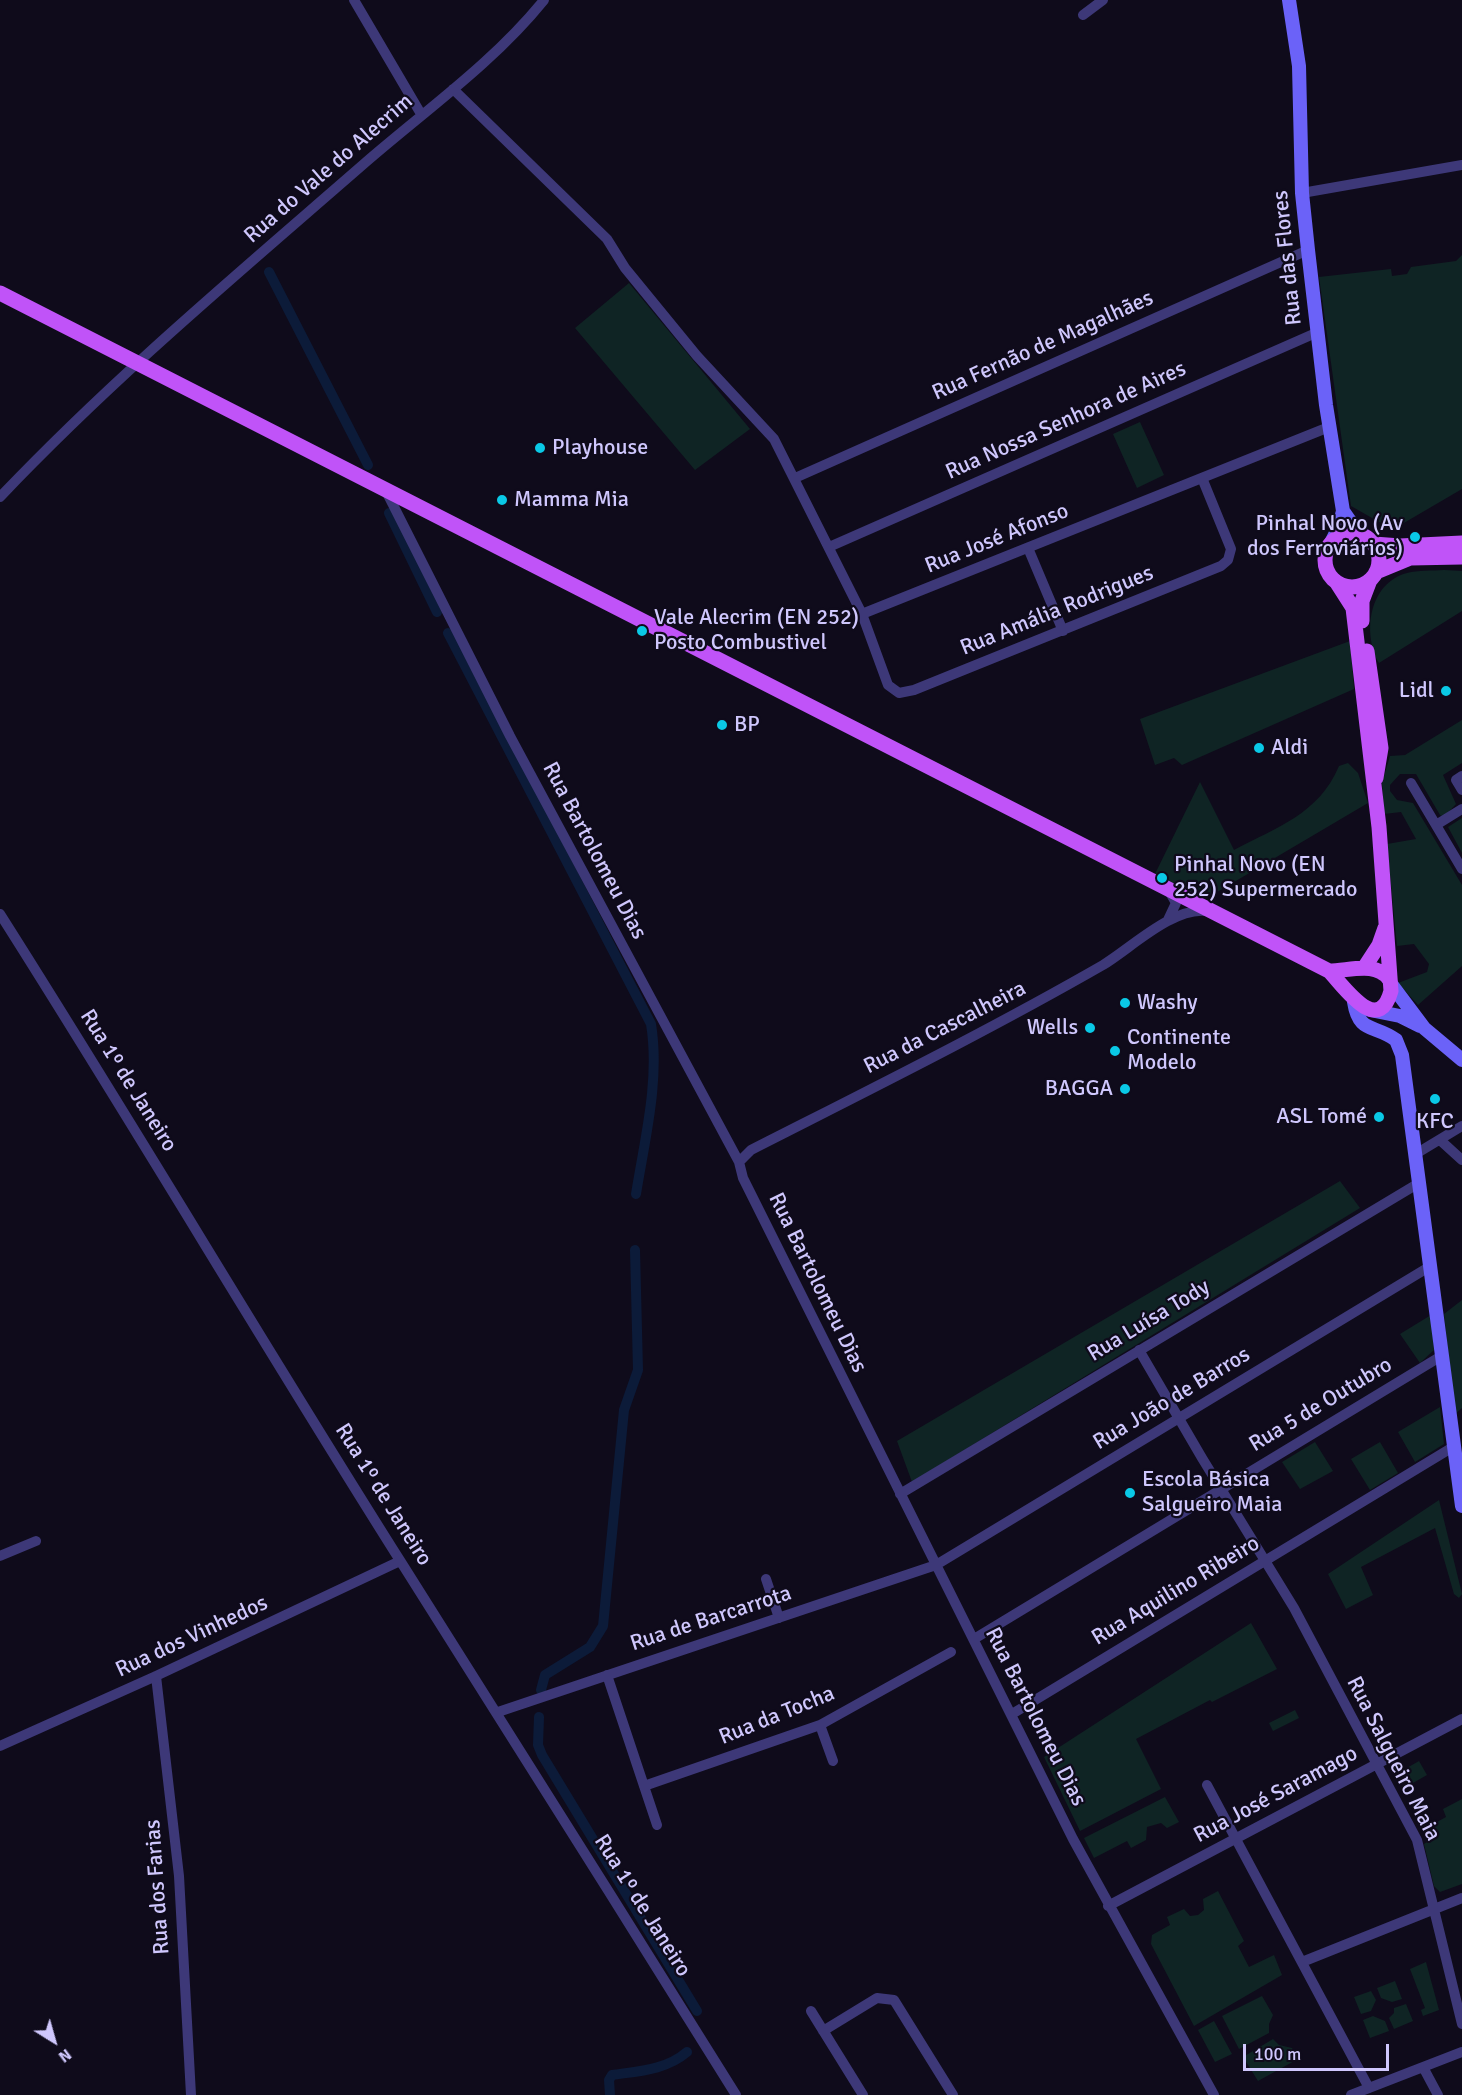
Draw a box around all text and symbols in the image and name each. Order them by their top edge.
street label: Rua do Vale do Alecrim [239,89,419,249]
street label: Rua das Flores [1268,189,1308,327]
street label: Rua Fernão de Magalhães [928,285,1158,407]
street label: Rua Nossa Senhora de Aires [942,356,1190,486]
place label: Playhouse [552,435,648,461]
marker: Playhouse [533,441,547,455]
place label: Mamma Mia [514,487,629,513]
marker: Mamma Mia [495,493,509,507]
street label: Rua José Afonso [921,498,1073,580]
place label: Pinhal Novo (Av dos Ferroviários) [1247,511,1403,562]
marker: Pinhal Novo (Av dos Ferroviários) [1408,530,1422,544]
street label: Rua Amália Rodrigues [957,560,1157,662]
place label: Vale Alecrim (EN 252) Posto Combustivel [654,605,859,656]
marker: Vale Alecrim (EN 252) Posto Combustivel [635,624,649,638]
place label: Lidl [1399,678,1434,704]
marker: Lidl [1439,684,1453,698]
place label: BP [734,712,760,738]
marker: BP [715,718,729,732]
place label: Aldi [1271,735,1308,761]
marker: Aldi [1252,741,1266,755]
street label: Rua Bartolomeu Dias [536,758,652,944]
place label: Pinhal Novo (EN 252) Supermercado [1174,852,1358,903]
marker: Pinhal Novo (EN 252) Supermercado [1155,871,1169,885]
street label: Rua da Cascalheira [860,976,1030,1080]
place label: Washy [1137,990,1198,1016]
marker: Washy [1118,996,1132,1010]
street label: Rua 1º de Janeiro [74,1005,182,1157]
place label: Wells [1027,1015,1078,1041]
marker: Wells [1083,1021,1097,1035]
place label: Continente Modelo [1127,1025,1231,1076]
marker: Continente Modelo [1108,1044,1122,1058]
place label: BAGGA [1045,1076,1113,1102]
marker: BAGGA [1118,1082,1132,1096]
marker: KFC [1428,1092,1442,1106]
place label: ASL Tomé [1276,1104,1367,1130]
place label: KFC [1416,1109,1454,1135]
marker: ASL Tomé [1372,1110,1386,1124]
street label: Rua Bartolomeu Dias [762,1189,872,1377]
street label: Rua Luísa Tody [1083,1274,1215,1368]
street label: Rua João de Barros [1089,1342,1255,1456]
street label: Rua 5 de Outubro [1245,1352,1397,1458]
street label: Rua 1º de Janeiro [329,1419,437,1571]
place label: Escola Básica Salgueiro Maia [1142,1467,1282,1518]
marker: Escola Básica Salgueiro Maia [1123,1486,1137,1500]
street label: Rua Aquilino Ribeiro [1087,1530,1265,1652]
street label: Rua de Barcarrota [627,1581,795,1657]
street label: Rua dos Vinhedos [112,1590,272,1684]
street label: Rua Bartolomeu Dias [979,1623,1091,1811]
street label: Rua Salgueiro Maia [1340,1672,1446,1846]
street label: Rua da Tocha [715,1681,839,1751]
street label: Rua José Saramago [1190,1741,1362,1849]
street label: Rua dos Farias [140,1819,176,1955]
street label: Rua 1º de Janeiro [588,1830,696,1982]
north arrow [24,2011,84,2071]
scale bar [1246,2032,1392,2070]
text: 100 m [1254,2043,1301,2065]
text: N [54,2044,75,2067]

